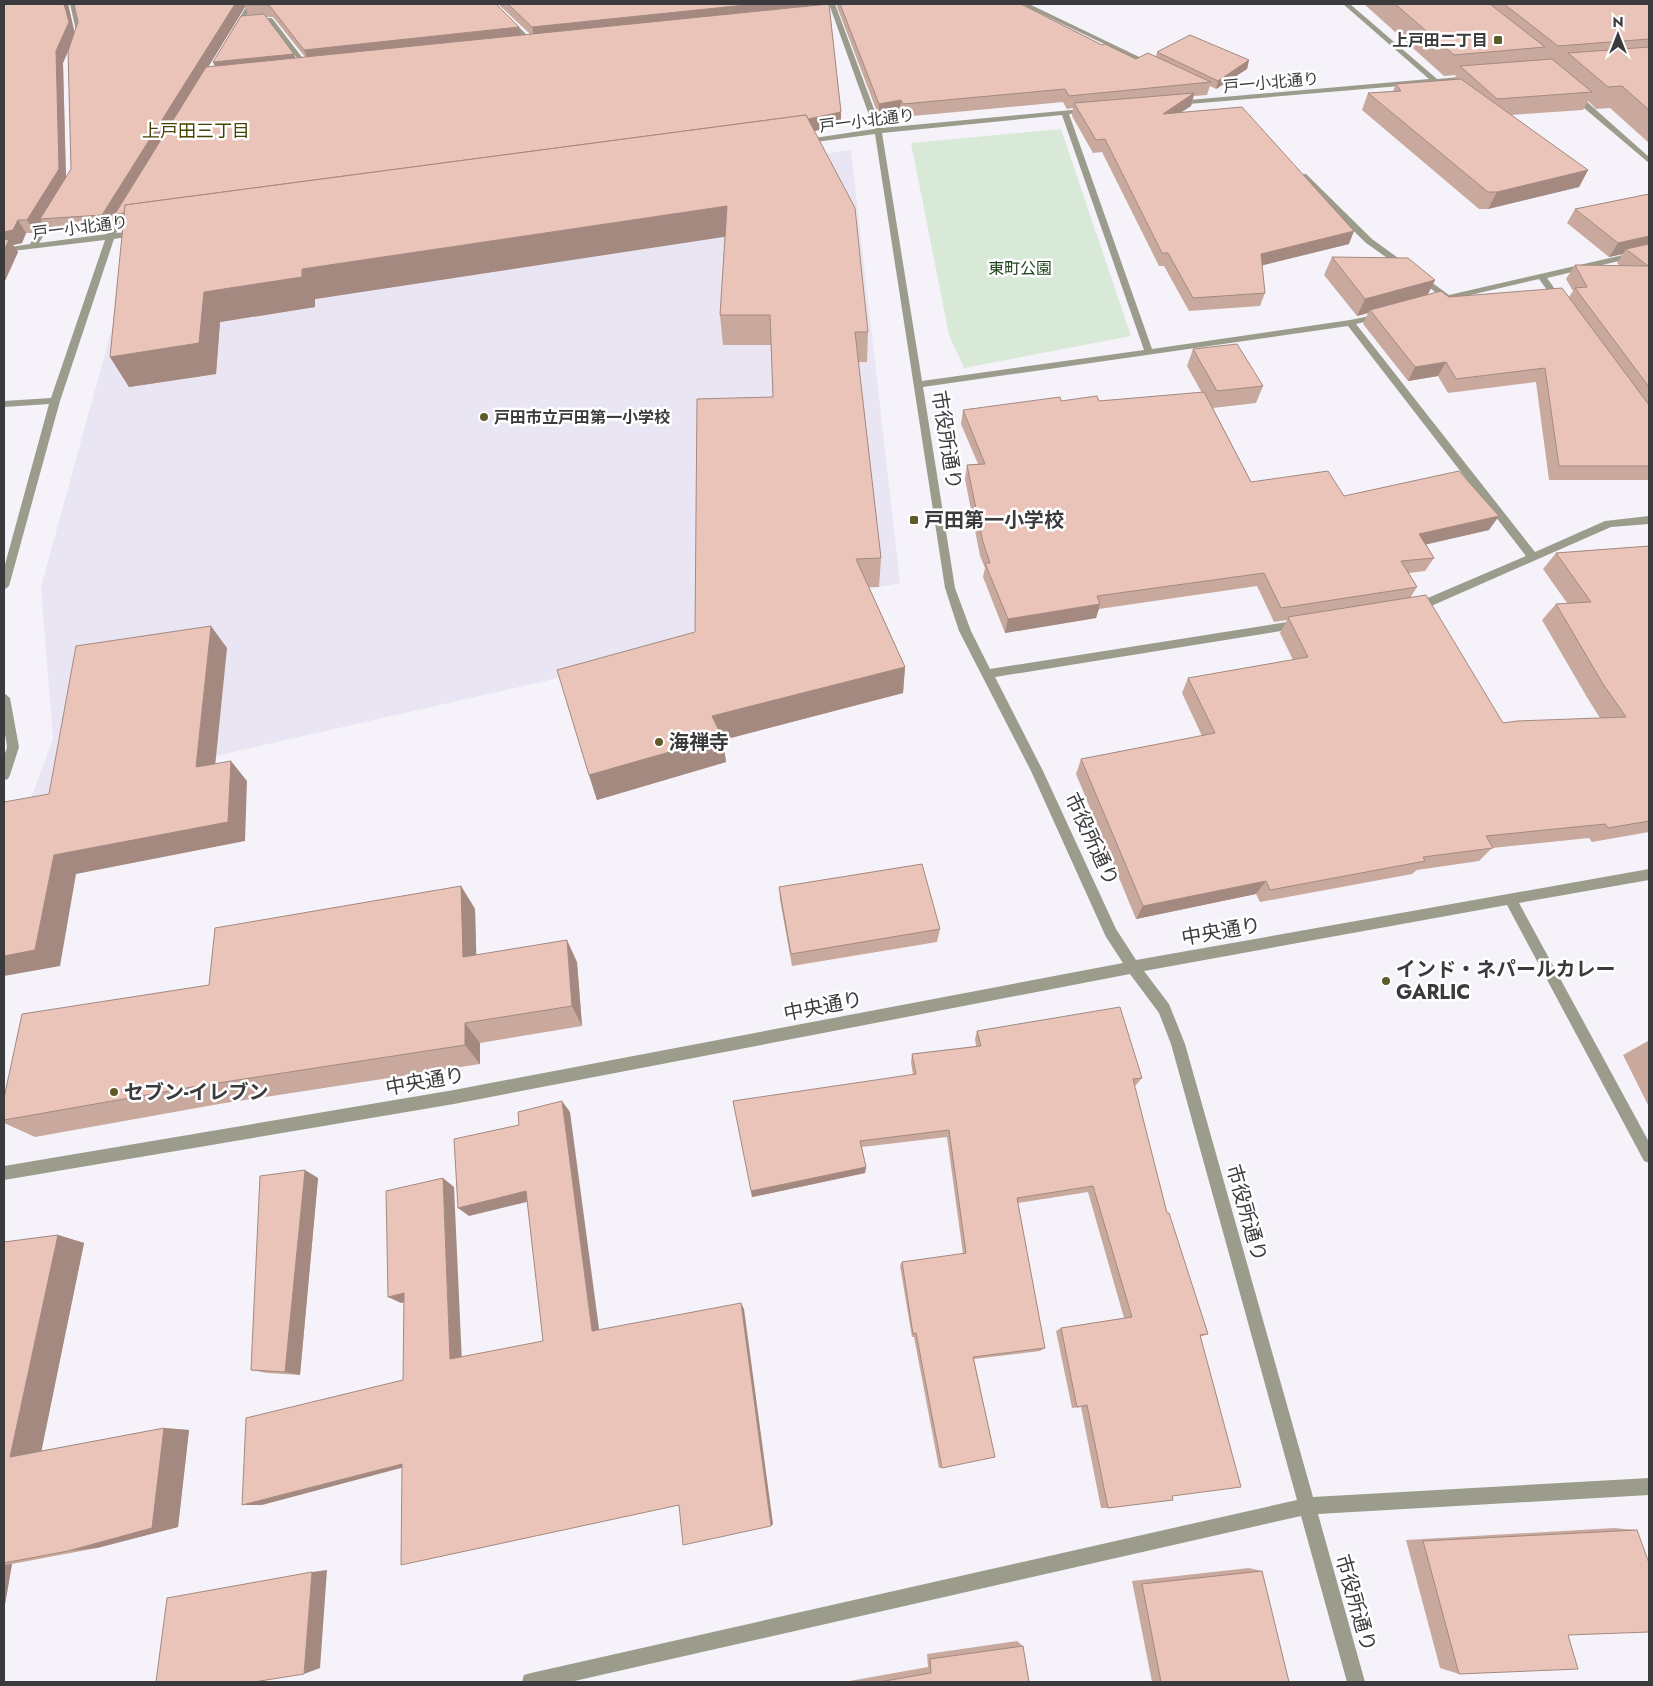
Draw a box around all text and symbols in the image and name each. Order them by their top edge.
north arrow [1593,10,1643,60]
text: N [1612,12,1624,32]
place label: 上戸田二丁目 [1392,29,1488,52]
marker: 上戸田二丁目 [1492,34,1504,46]
street label: 戸一小北通り [1222,67,1320,98]
street label: 戸一小北通り [818,103,916,138]
district label: 上戸田三丁目 [142,118,250,144]
street label: 戸一小北通り [31,210,129,245]
park label: 東町公園 [988,257,1052,280]
street label: 市役所通り [924,388,969,492]
place label: 戸田市立戸田第一小学校 [494,406,670,429]
marker: 戸田市立戸田第一小学校 [478,411,490,423]
place label: 戸田第一小学校 [924,506,1064,535]
marker: 戸田第一小学校 [908,514,920,526]
place label: 海禅寺 [669,728,729,757]
marker: 海禅寺 [653,736,665,748]
street label: 市役所通り [1057,788,1126,891]
street label: 中央通り [1179,910,1263,953]
place label: インド・ネパールカレー GARLIC [1396,955,1615,1007]
marker: インド・ネパールカレー GARLIC [1380,975,1392,987]
street label: 中央通り [781,985,865,1028]
street label: 中央通り [383,1060,467,1103]
place label: セブン-イレブン [124,1078,268,1107]
marker: セブン-イレブン [108,1086,120,1098]
street label: 市役所通り [1219,1161,1274,1265]
street label: 市役所通り [1328,1551,1383,1655]

